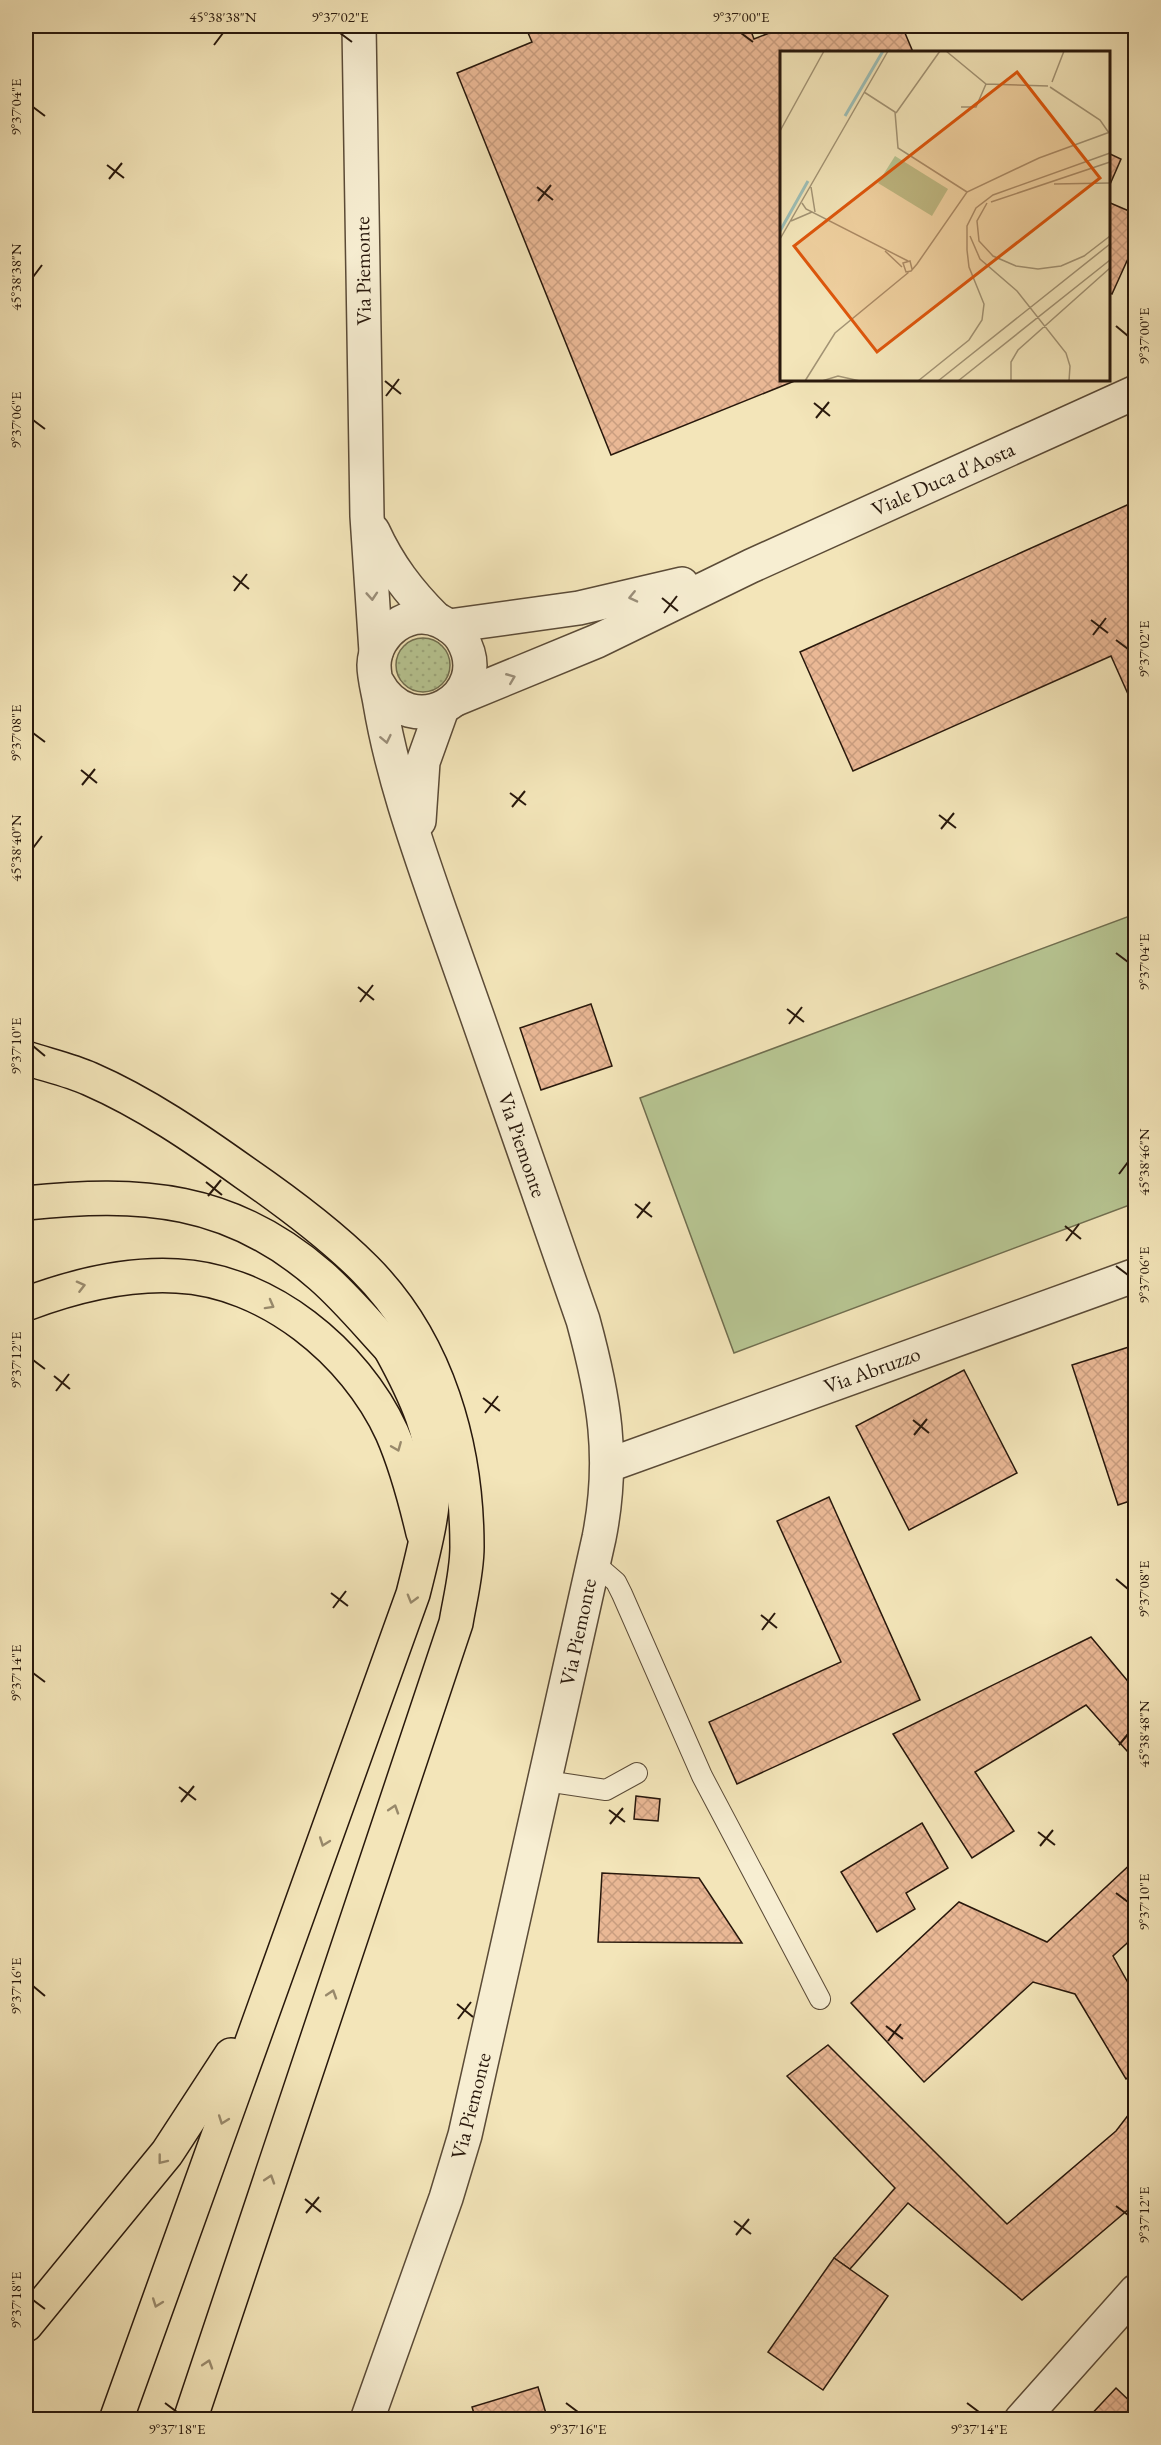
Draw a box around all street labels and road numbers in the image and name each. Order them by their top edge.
street label: Via Piemonte [348,216,377,326]
street label: Viale Duca d'Aosta [867,435,1019,522]
street label: Via Piemonte [492,1089,553,1201]
street label: Via Abruzzo [820,1340,924,1400]
street label: Via Piemonte [553,1576,602,1688]
street label: Via Piemonte [444,2050,497,2162]

